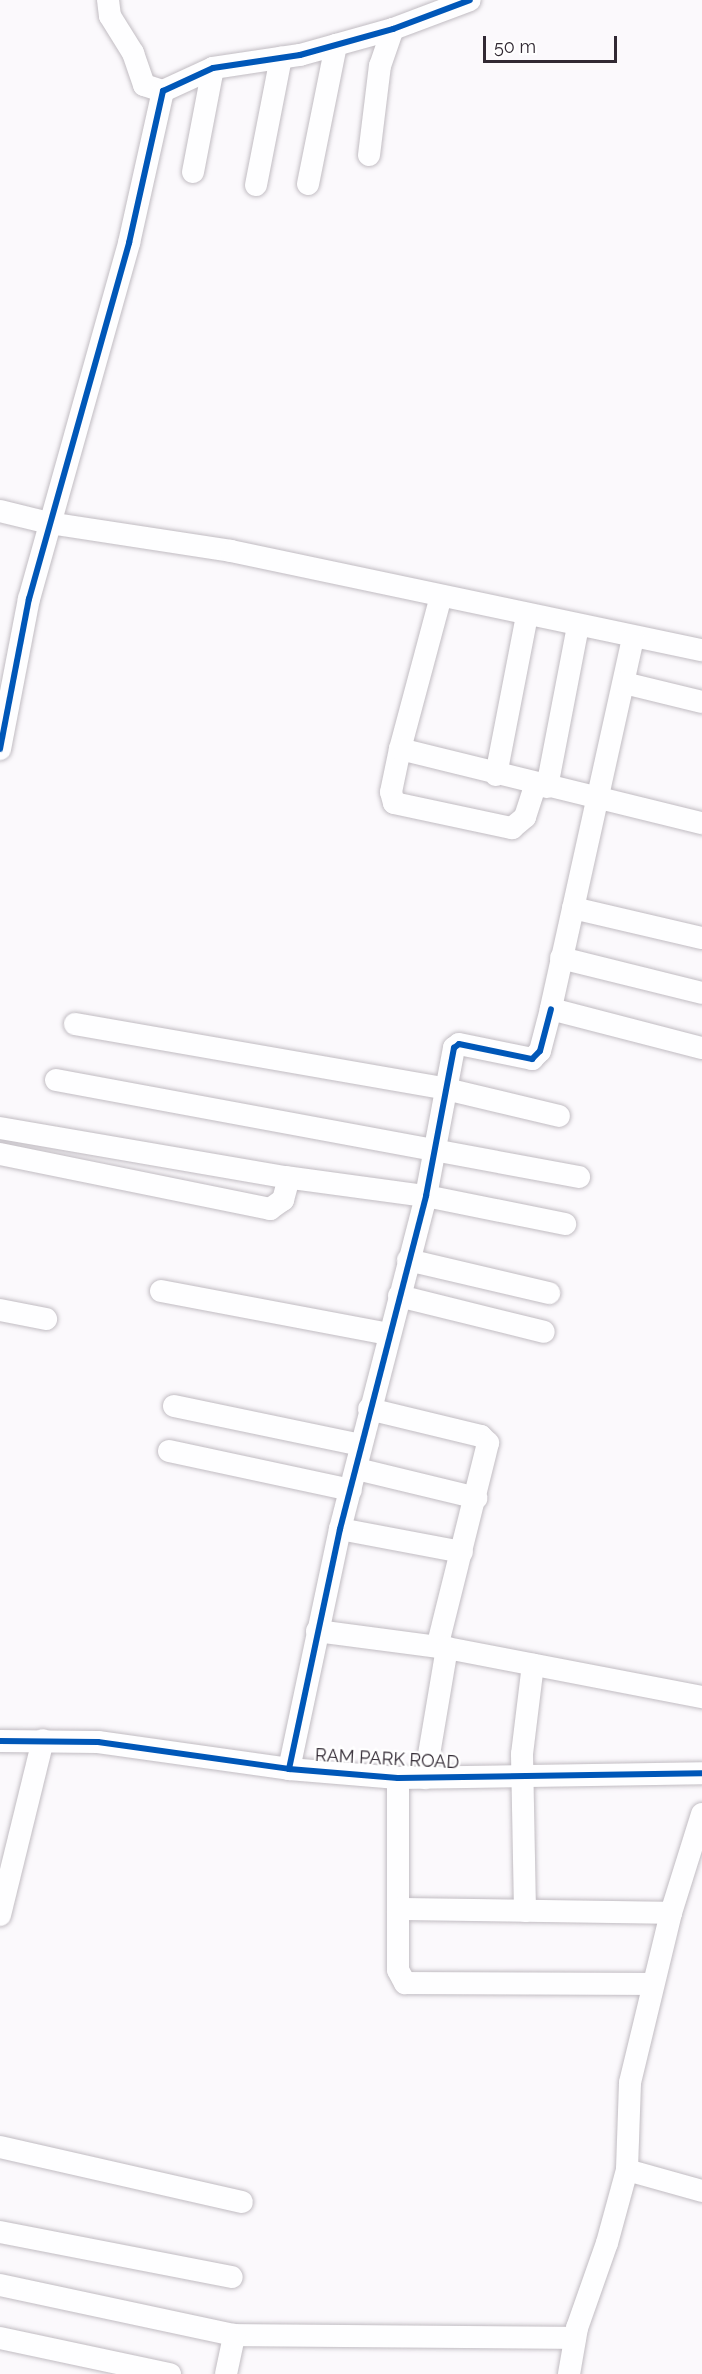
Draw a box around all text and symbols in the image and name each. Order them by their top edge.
scale bar [486,24,620,62]
text: 50 m [494,36,536,57]
street label: RAM PARK ROAD [314,1744,460,1774]

